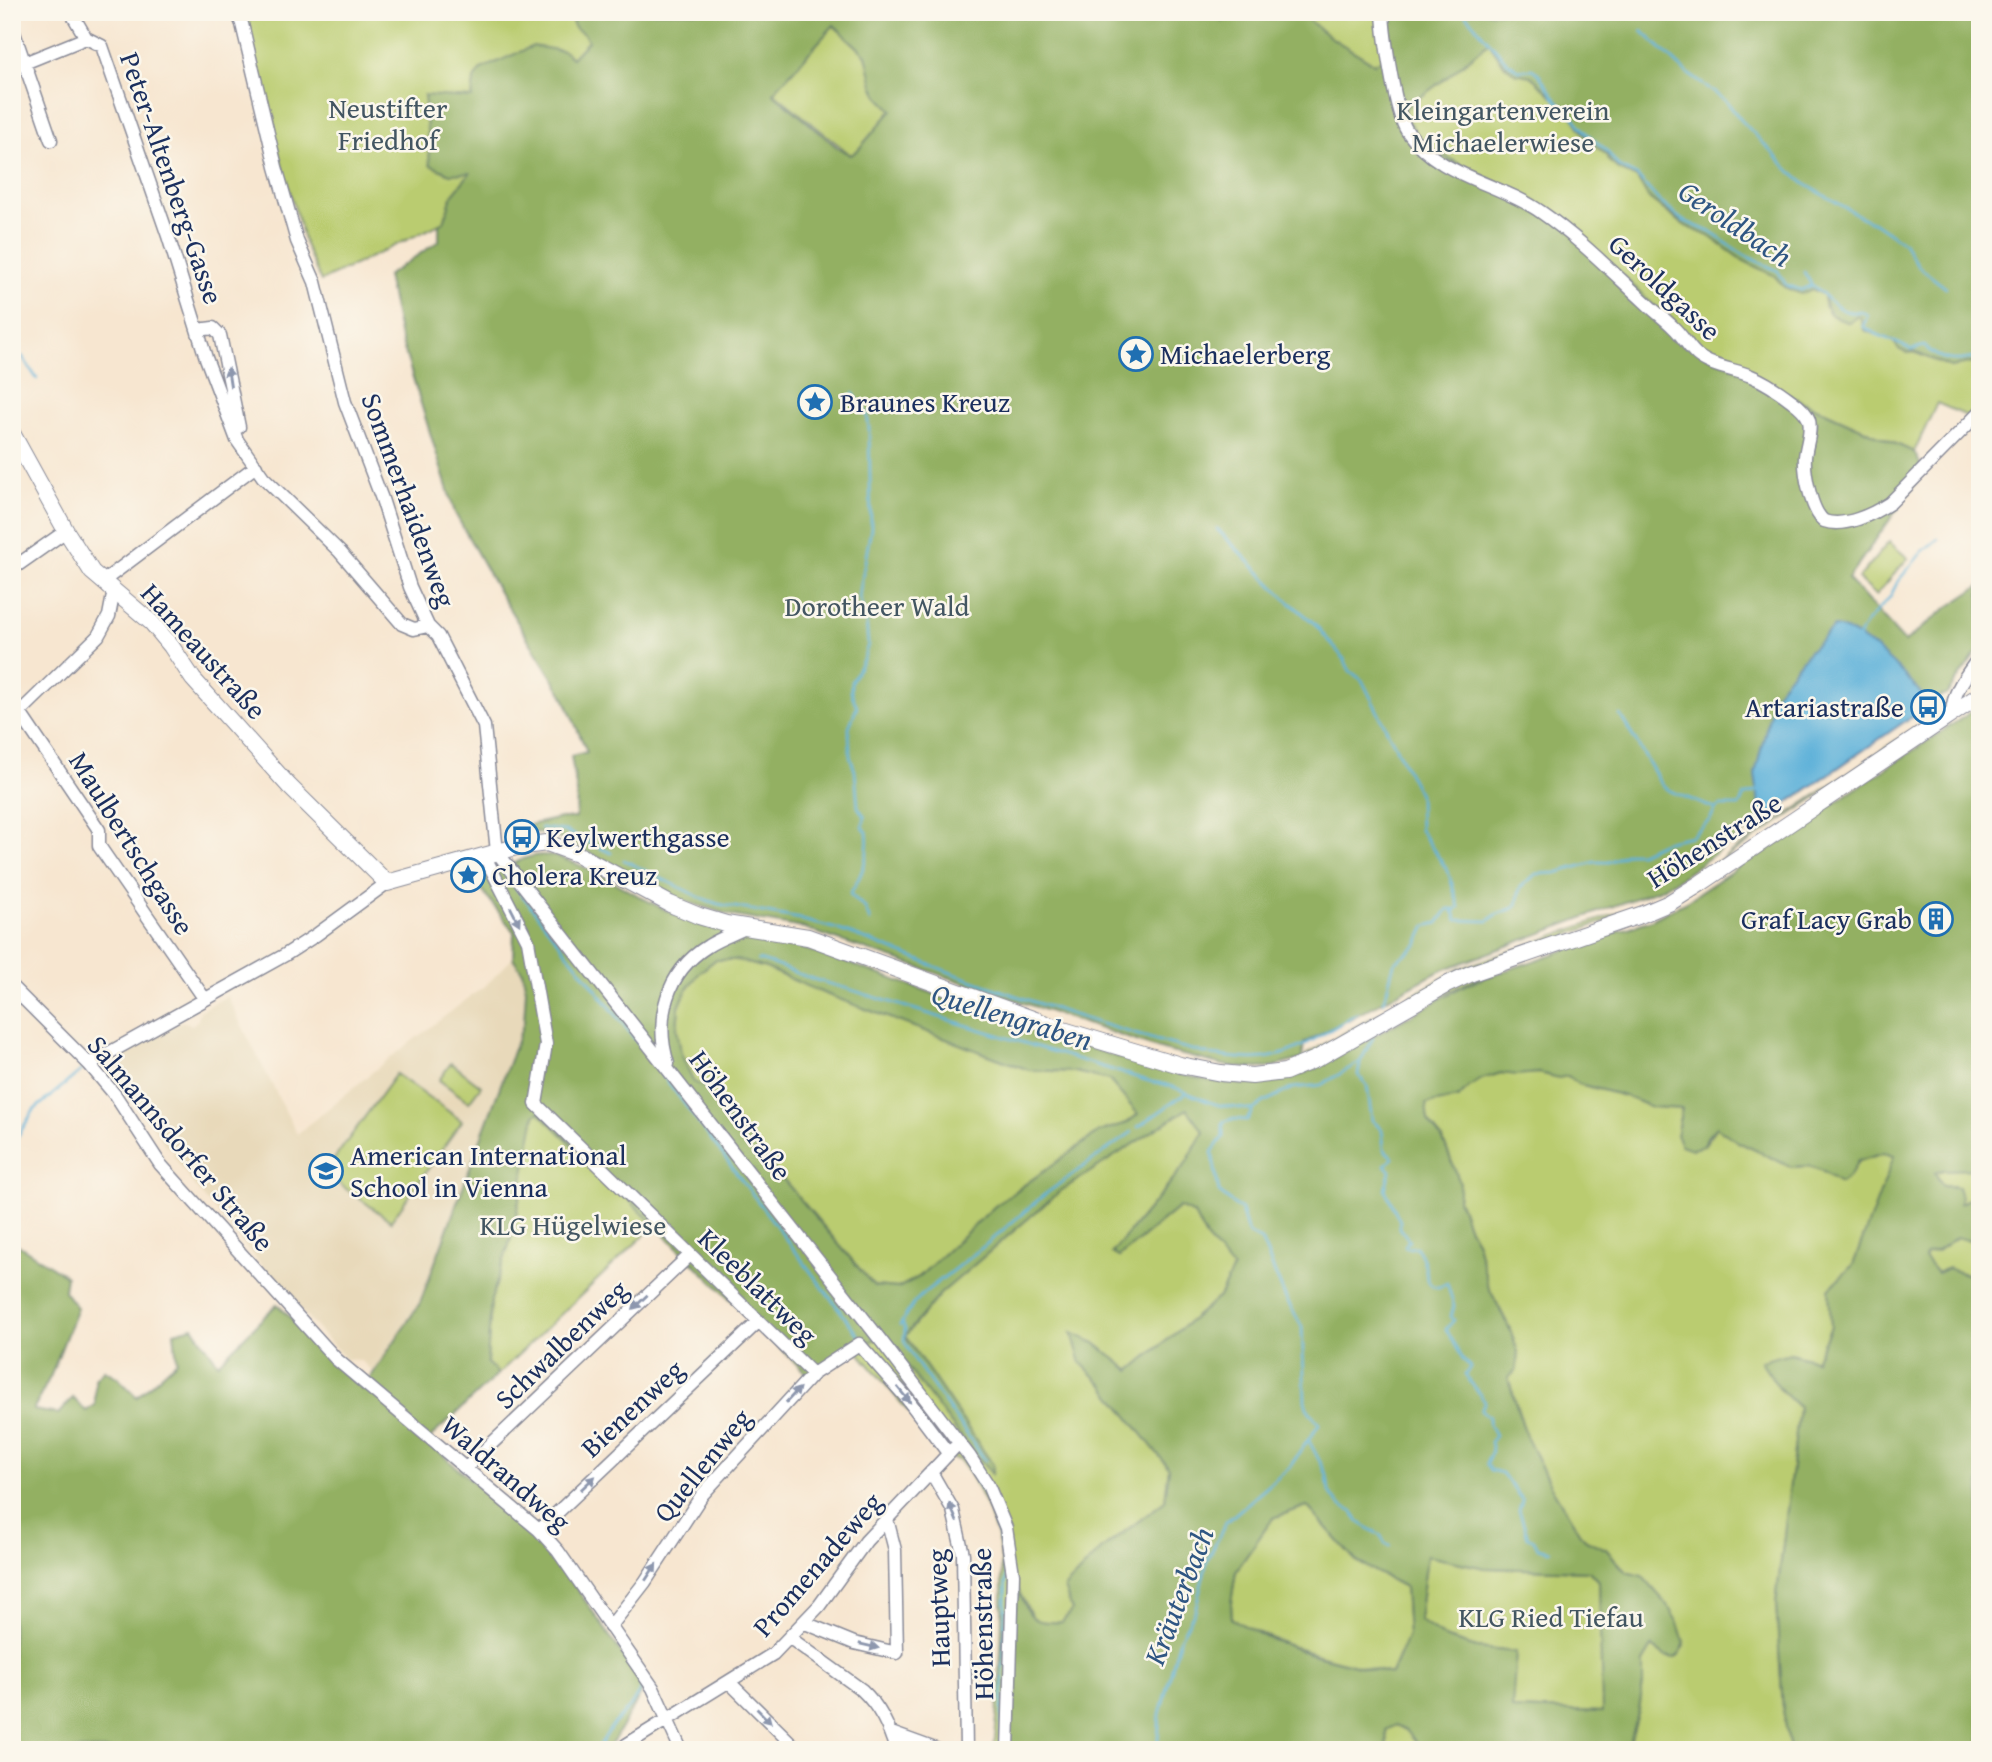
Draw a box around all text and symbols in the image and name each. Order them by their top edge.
street label: Peter-Altenberg-Gasse [110,46,235,309]
park label: Neustifter Friedhof [329,87,448,160]
park label: Kleingartenverein Michaelerwiese [1397,89,1610,162]
water label: Geroldbach [1670,169,1801,277]
street label: Geroldgasse [1600,224,1731,350]
place label: Michaelerberg [1160,333,1331,374]
place icon: Michaelerberg [1117,335,1155,373]
one-way arrow [224,366,235,388]
place label: Braunes Kreuz [840,381,1010,422]
place icon: Braunes Kreuz [796,383,834,421]
street label: Sommerhaidenweg [352,387,467,613]
street label: Hameaustraße [132,573,277,728]
park label: Dorotheer Wald [784,585,970,626]
place label: Artariastraße [1745,686,1904,727]
bus stop icon: Artariastraße [1909,688,1947,726]
street label: Maulbertschgasse [59,743,205,942]
street label: Höhenstraße [1638,782,1789,897]
place label: Keylwerthgasse [546,816,730,857]
bus stop icon: Keylwerthgasse [503,818,541,856]
place label: Cholera Kreuz [492,854,657,895]
place icon: Cholera Kreuz [449,856,487,894]
place label: Graf Lacy Grab [1741,898,1912,939]
building icon: Graf Lacy Grab [1917,900,1955,938]
one-way arrow [509,906,521,926]
water label: Quellengraben [927,971,1098,1061]
street label: Salmannsdorfer Straße [78,1025,284,1260]
street label: Höhenstraße [680,1041,803,1188]
place label: American International School in Vienna [350,1134,627,1207]
school or university icon: American International School in Vienna [307,1152,345,1190]
park label: KLG Hügelwiese [480,1204,666,1245]
street label: Kleeblattweg [689,1218,827,1353]
street label: Schwalbenweg [485,1269,637,1418]
one-way arrow [632,1294,649,1311]
street label: Bienenweg [571,1349,692,1466]
one-way arrow [785,1387,801,1404]
one-way arrow [896,1387,911,1404]
street label: Quellenweg [643,1399,760,1531]
street label: Waldrandweg [432,1405,580,1541]
one-way arrow [579,1476,596,1492]
street label: Promenadeweg [742,1482,891,1645]
one-way arrow [947,1501,958,1522]
water label: Kräuterbach [1131,1520,1225,1672]
street label: Höhenstraße [960,1547,1003,1701]
street label: Hauptweg [915,1548,960,1668]
one-way arrow [645,1562,658,1582]
park label: KLG Ried Tiefau [1458,1596,1644,1637]
one-way arrow [858,1641,880,1652]
one-way arrow [755,1707,772,1724]

